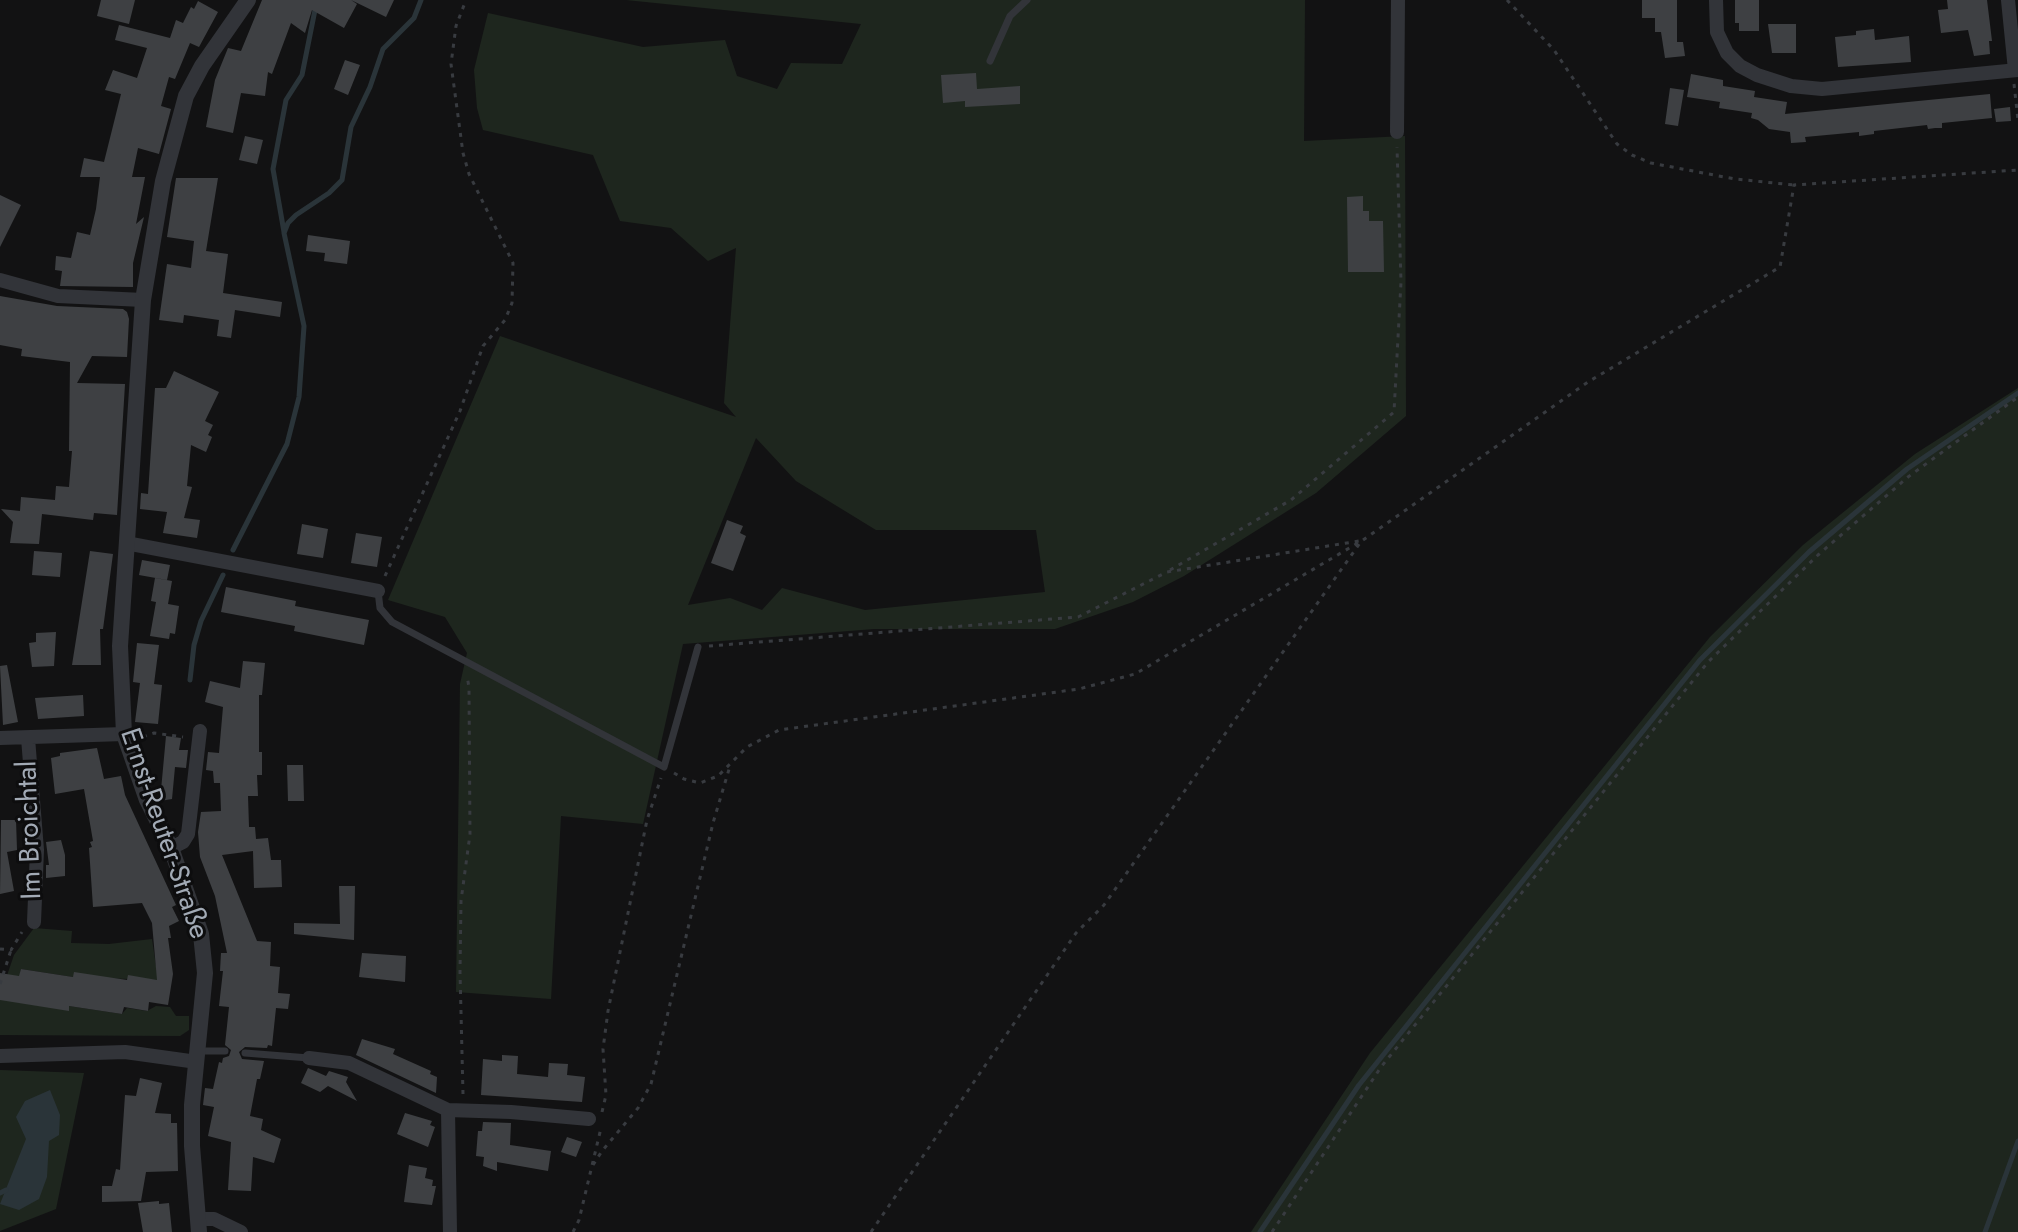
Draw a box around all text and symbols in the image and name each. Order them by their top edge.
street label: Ernst-Reuter-Straße [111,724,215,944]
street label: Im Broichtal [12,760,50,900]

